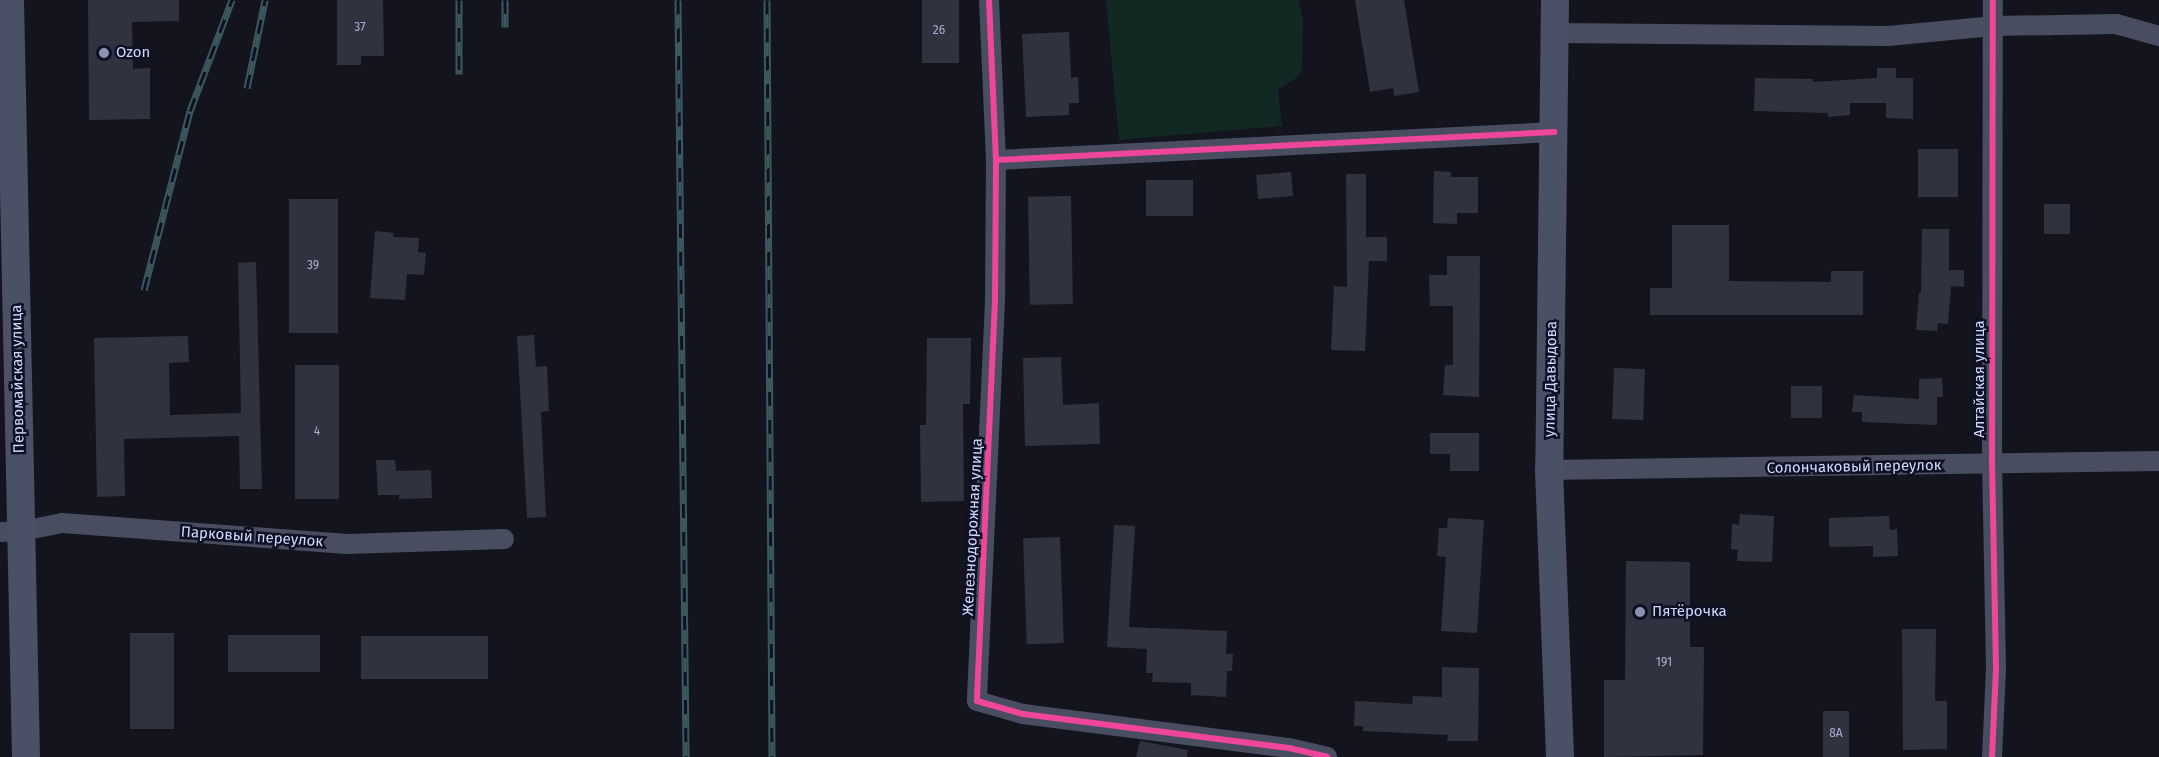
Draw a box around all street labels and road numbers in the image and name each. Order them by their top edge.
street label: Первомайская улица [8,305,28,453]
street label: Алтайская улица [1971,320,1989,438]
street label: улица Давыдова [1541,321,1561,437]
street label: Железнодорожная улица [959,438,987,616]
street label: Солончаковый переулок [1766,456,1942,478]
street label: Парковый переулок [180,523,324,551]

